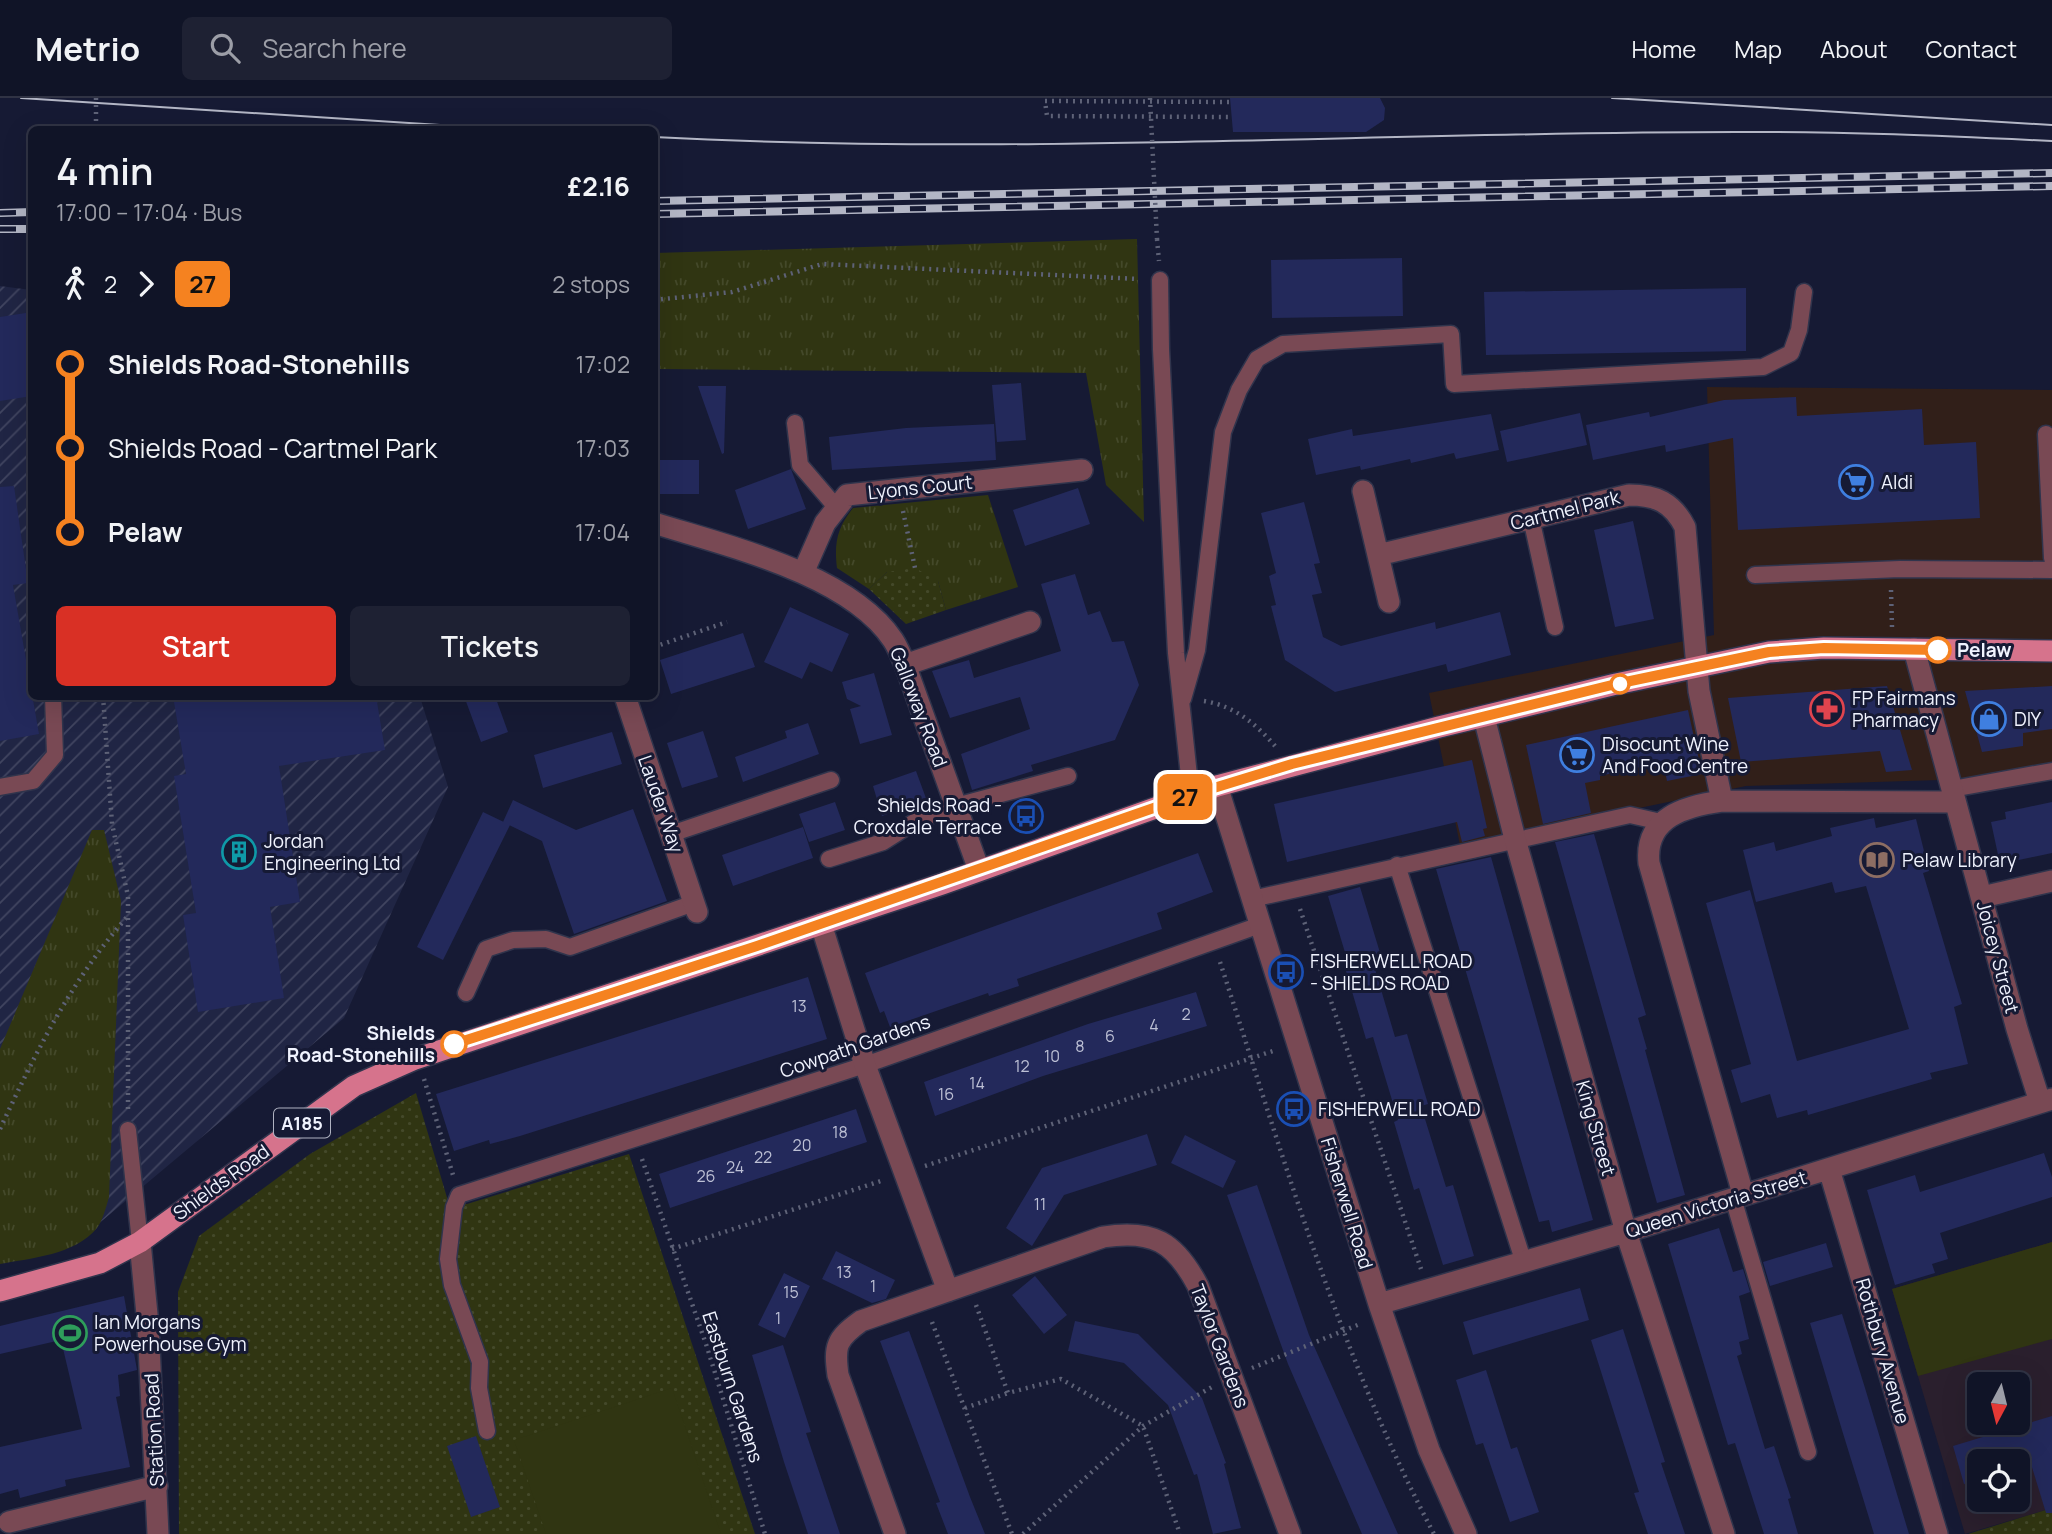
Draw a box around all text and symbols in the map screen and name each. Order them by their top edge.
search box [182,17,672,80]
text: Metrio [35,26,140,71]
icon: search [206,29,244,67]
text: Search here [262,30,407,66]
text: Home [1631,32,1696,65]
text: Map [1734,32,1782,65]
text: About [1820,32,1888,65]
text: Contact [1926,32,2017,65]
text: 4 min [56,144,153,196]
text: £2.16 [567,168,630,204]
text: 17:00 – 17:04 · Bus [56,196,242,228]
icon: walk [56,265,94,303]
icon: forward [127,265,165,303]
text: 27 [189,267,216,300]
text: 2 [104,268,117,300]
text: 2 stops [552,268,630,300]
text: Shields Road-Stonehills [108,346,410,382]
text: 17:02 [575,348,630,380]
text: Shields Road - Cartmel Park [108,430,437,466]
text: 17:03 [576,432,630,464]
supermarket icon: Aldi [1837,463,1875,501]
street label: Lyons Court [866,469,974,505]
place label: Aldi [1881,469,1913,495]
street label: Cartmel Park [1508,484,1623,536]
text: Pelaw [108,514,183,550]
text: 17:04 [575,516,630,548]
button: Start [56,606,336,686]
button: Tickets [350,606,630,686]
marker: Pelaw [1925,637,1951,663]
place label: Pelaw [1957,637,2012,663]
street label: Galloway Road [884,643,954,771]
unlabelled marker [1610,674,1630,694]
place label: FP Fairmans Pharmacy [1852,685,1956,733]
pharmacy icon: FP Fairmans Pharmacy [1808,690,1846,728]
shop icon: DIY [1970,700,2008,738]
place label: DIY [2014,706,2041,732]
place label: Disocunt Wine And Food Centre [1602,731,1748,779]
supermarket icon: Disocunt Wine And Food Centre [1558,736,1596,774]
street label: Lauder Way [632,752,690,856]
line badge: 27 [1154,774,1216,820]
text: 27 [1171,780,1199,813]
place label: Shields Road - Croxdale Terrace [854,792,1002,840]
bus stop icon: Shields Road - Croxdale Terrace [1007,797,1045,835]
place label: Jordan Engineering Ltd [264,828,401,876]
building icon: Jordan Engineering Ltd [220,833,258,871]
library icon: Pelaw Library [1858,841,1896,879]
place label: Pelaw Library [1902,847,2017,873]
street label: Joicey Street [1971,898,2025,1016]
place label: FISHERWELL ROAD - SHIELDS ROAD [1310,948,1473,996]
bus stop icon: FISHERWELL ROAD - SHIELDS ROAD [1267,953,1305,991]
house number: 13 [791,995,807,1017]
house number: 2 [1181,1003,1191,1025]
street label: Cowpath Gardens [776,1008,934,1084]
house number: 4 [1149,1014,1159,1036]
place label: Shields Road-Stonehills [287,1020,435,1068]
house number: 6 [1105,1025,1115,1047]
marker: Shields Road-Stonehills [441,1031,467,1057]
house number: 8 [1075,1035,1085,1057]
house number: 10 [1044,1045,1060,1067]
house number: 12 [1014,1055,1030,1077]
house number: 14 [969,1072,985,1094]
street label: King Street [1570,1077,1622,1179]
house number: 16 [938,1083,954,1105]
bus stop icon: FISHERWELL ROAD [1275,1090,1313,1128]
place label: FISHERWELL ROAD [1318,1096,1481,1122]
road number: A185 [274,1108,330,1138]
house number: 18 [832,1121,848,1143]
house number: 20 [793,1134,811,1156]
street label: Fisherwell Road [1315,1134,1379,1272]
street label: Shields Road [168,1138,274,1226]
house number: 22 [754,1146,772,1168]
house number: 24 [726,1156,744,1178]
street label: Queen Victoria Street [1622,1164,1810,1244]
house number: 26 [696,1165,716,1187]
house number: 11 [1034,1193,1046,1215]
house number: 13 [836,1261,852,1283]
house number: 1 [870,1275,876,1297]
street label: Rothbury Avenue [1850,1275,1916,1427]
house number: 15 [783,1281,799,1303]
street label: Taylor Gardens [1185,1281,1255,1411]
house number: 1 [775,1307,781,1329]
street label: Eastburn Gardens [696,1308,770,1466]
place label: Ian Morgans Powerhouse Gym [94,1309,247,1357]
sports icon: Ian Morgans Powerhouse Gym [51,1314,89,1352]
north arrow [1967,1372,2030,1435]
map controls [1967,1372,2030,1512]
street label: Station Road [138,1373,170,1487]
button: locate [1967,1449,2030,1512]

